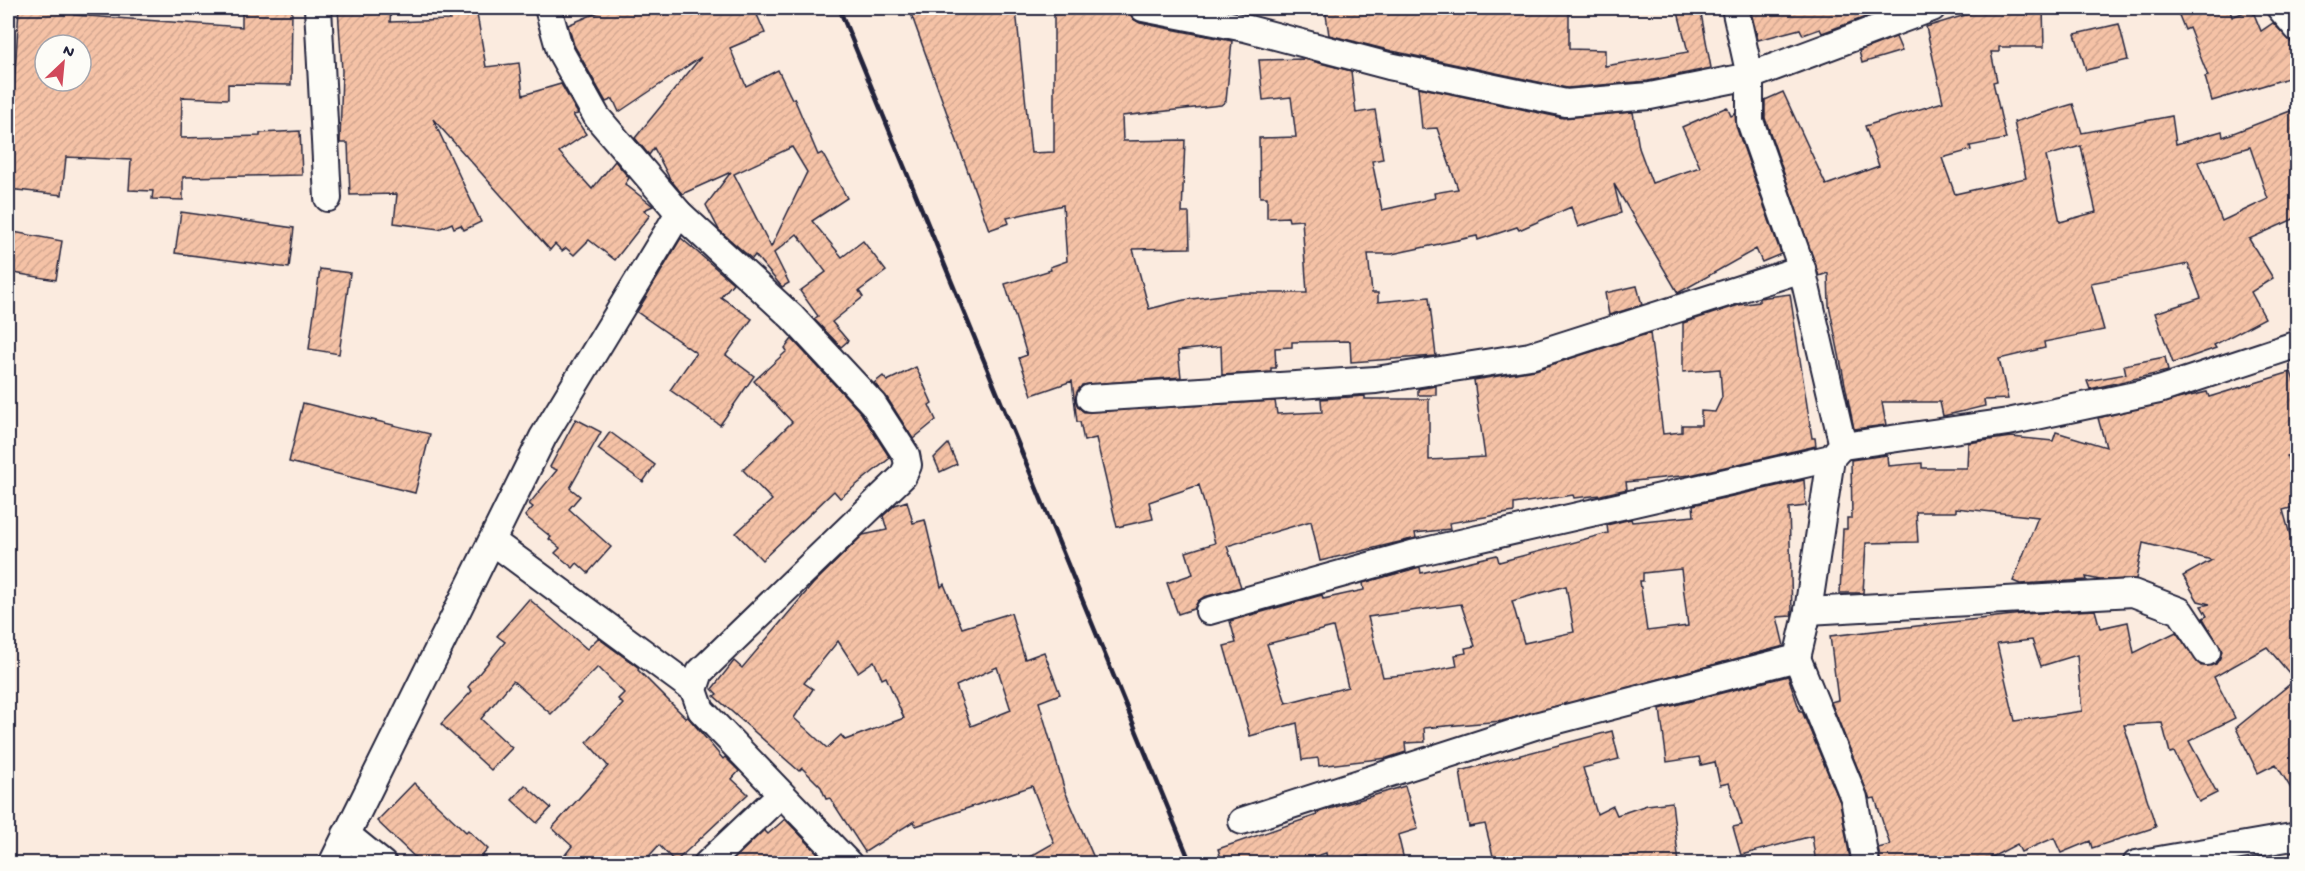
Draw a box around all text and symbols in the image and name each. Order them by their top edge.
north arrow [33,33,93,93]
text: N [59,42,77,64]

